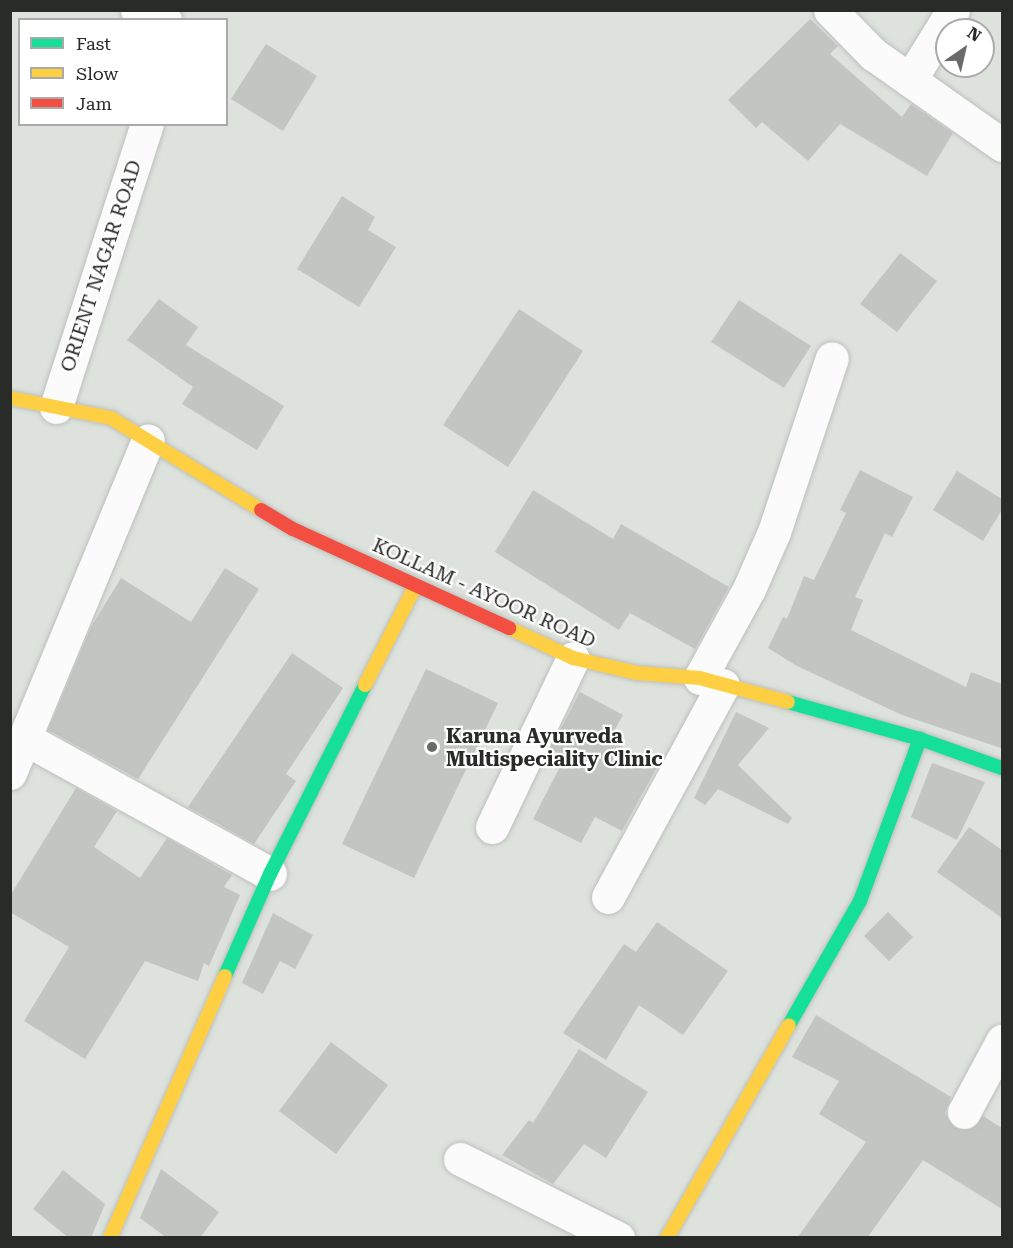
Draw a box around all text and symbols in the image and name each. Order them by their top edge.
legend [18,18,228,126]
north arrow [935,18,995,78]
text: N [964,23,985,46]
text: Fast [76,33,111,54]
text: Slow [76,63,118,84]
text: Jam [76,93,112,114]
street label: ORIENT NAGAR ROAD [55,157,147,375]
street label: KOLLAM - AYOOR ROAD [369,533,599,653]
place label: Karuna Ayurveda Multispeciality Clinic [446,724,663,771]
marker: Karuna Ayurveda Multispeciality Clinic [423,738,441,756]

